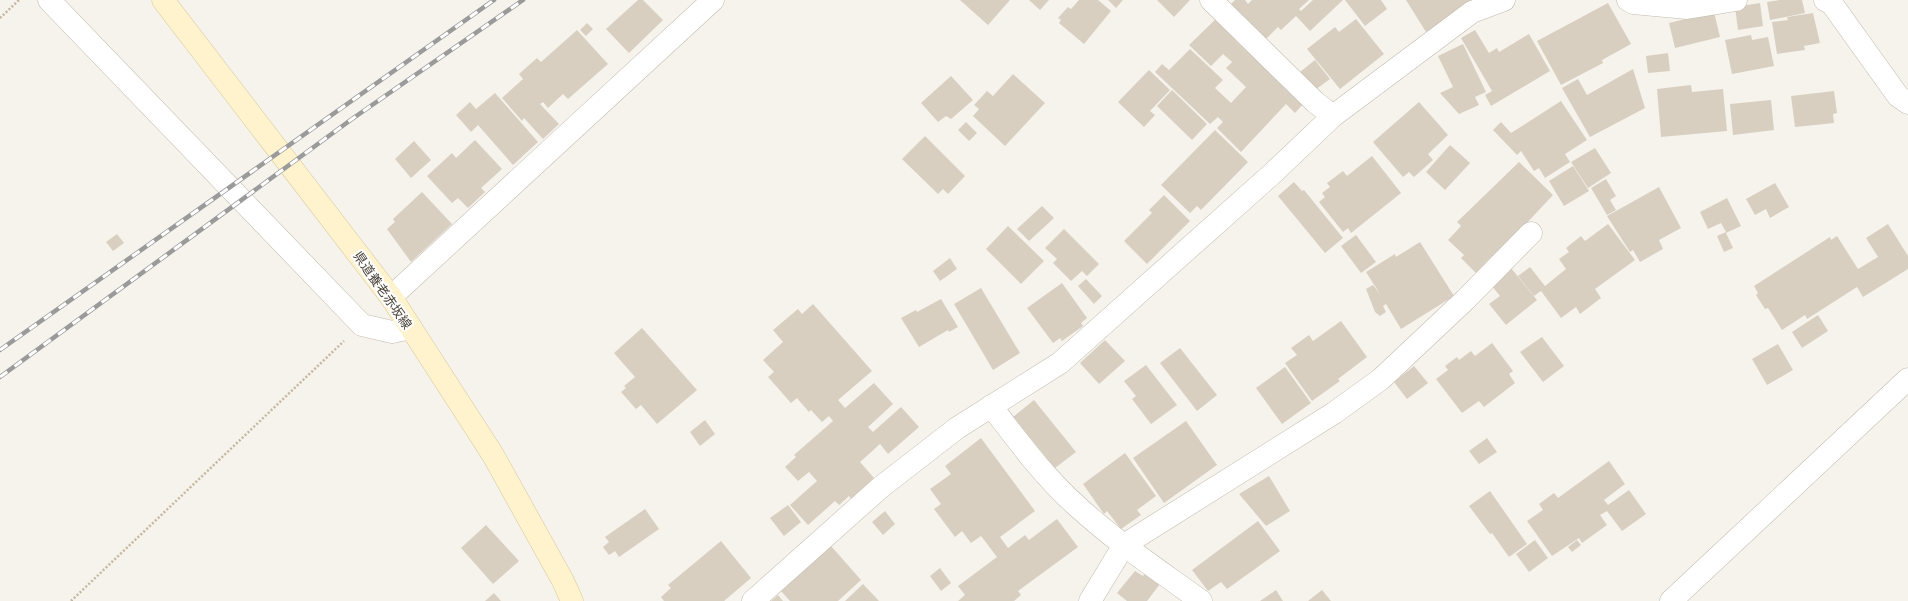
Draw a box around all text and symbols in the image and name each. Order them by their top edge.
street label: 県道養老赤坂線 [350,248,416,332]

